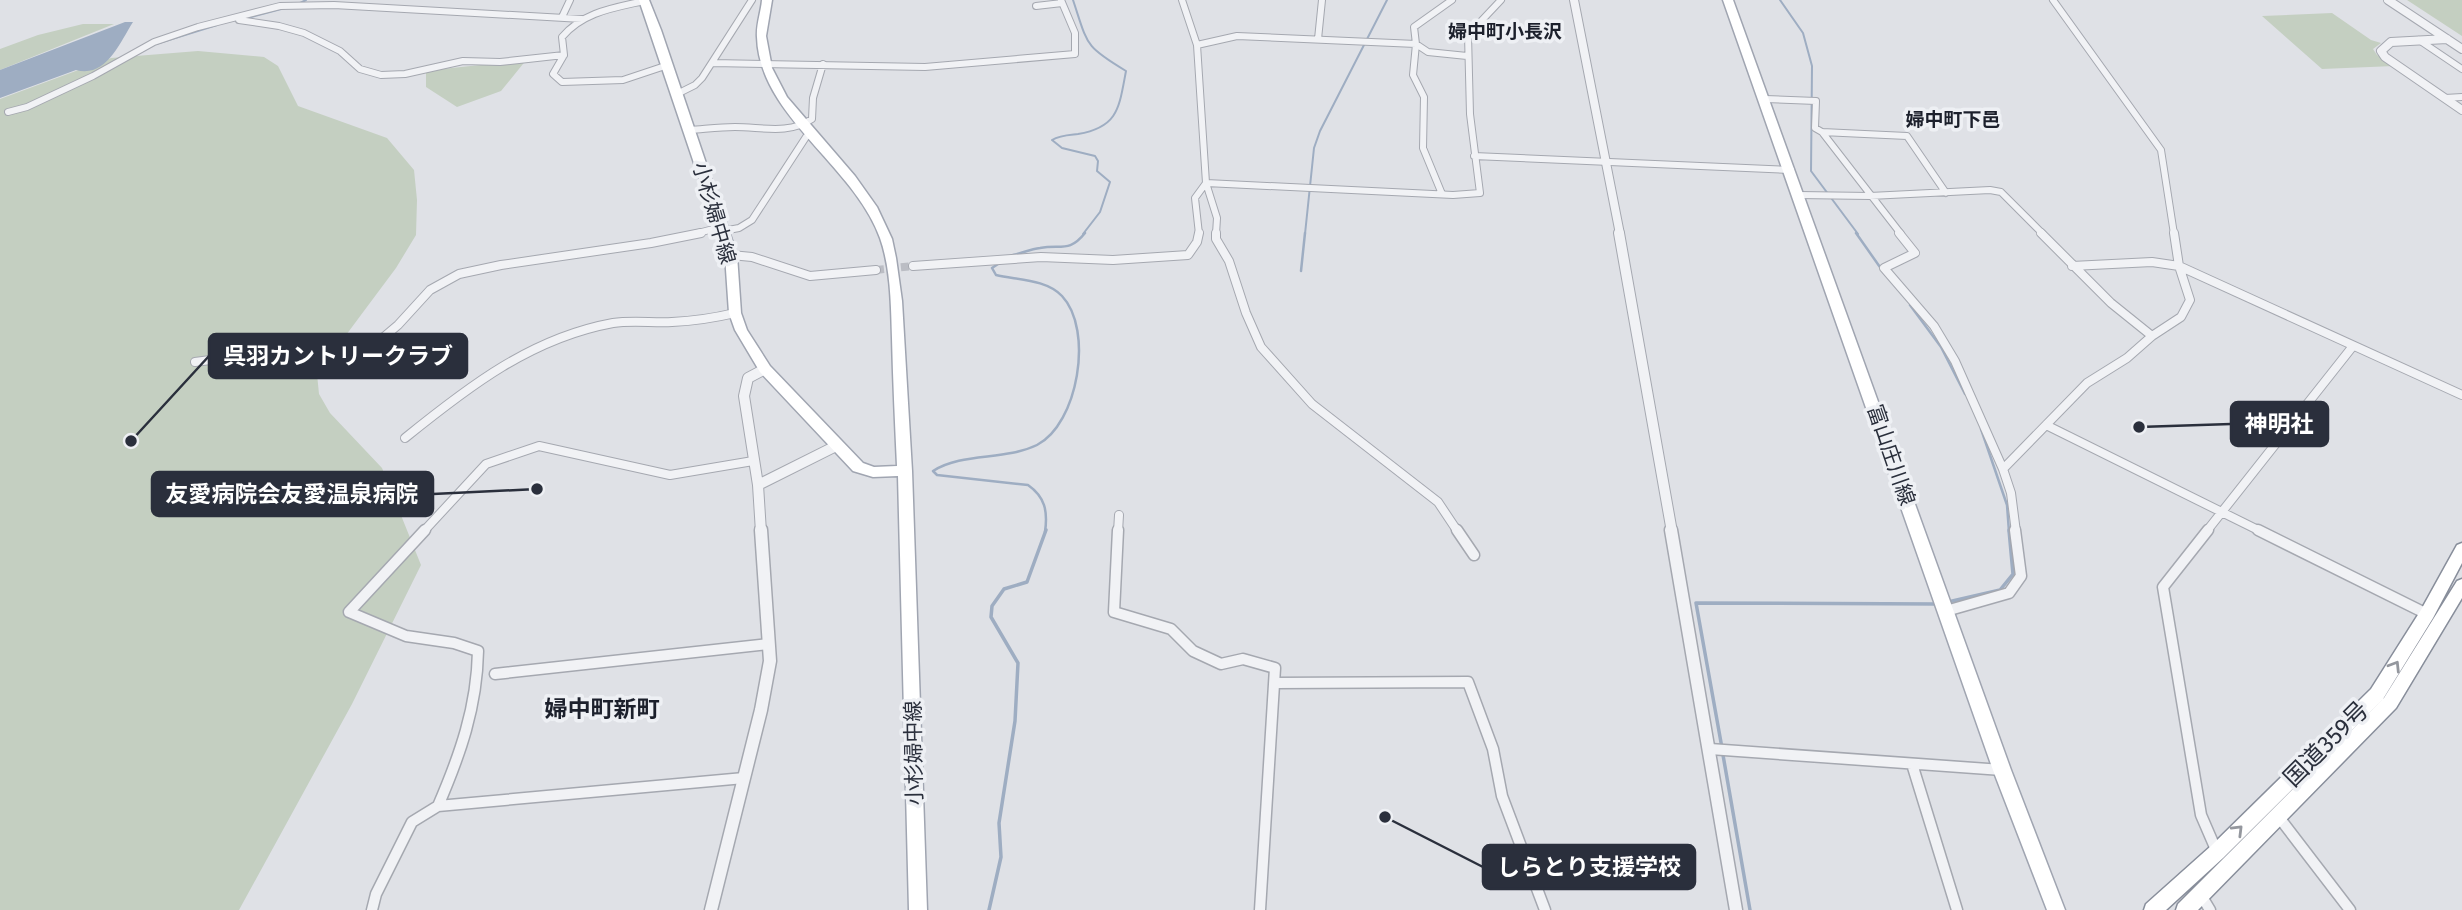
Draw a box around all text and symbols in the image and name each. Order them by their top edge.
district label: 婦中町小長沢 [1448,20,1562,43]
district label: 婦中町下邑 [1905,108,2001,131]
street label: 小杉婦中線 [687,159,741,267]
callout: 呉羽カントリークラブ [209,334,467,378]
text: 呉羽カントリークラブ [223,342,453,370]
street label: 富山庄川線 [1862,401,1920,509]
callout: 神明社 [2231,402,2328,446]
text: 神明社 [2245,410,2314,438]
callout: 友愛病院会友愛温泉病院 [152,472,433,516]
text: 友愛病院会友愛温泉病院 [166,480,419,508]
one-way arrow [2386,660,2399,673]
district label: 婦中町新町 [545,695,660,723]
street label: 国道359号 [2278,696,2374,792]
street label: 小杉婦中線 [900,700,928,806]
one-way arrow [2230,826,2243,839]
callout: しらとり支援学校 [1483,845,1695,889]
text: しらとり支援学校 [1497,853,1681,881]

